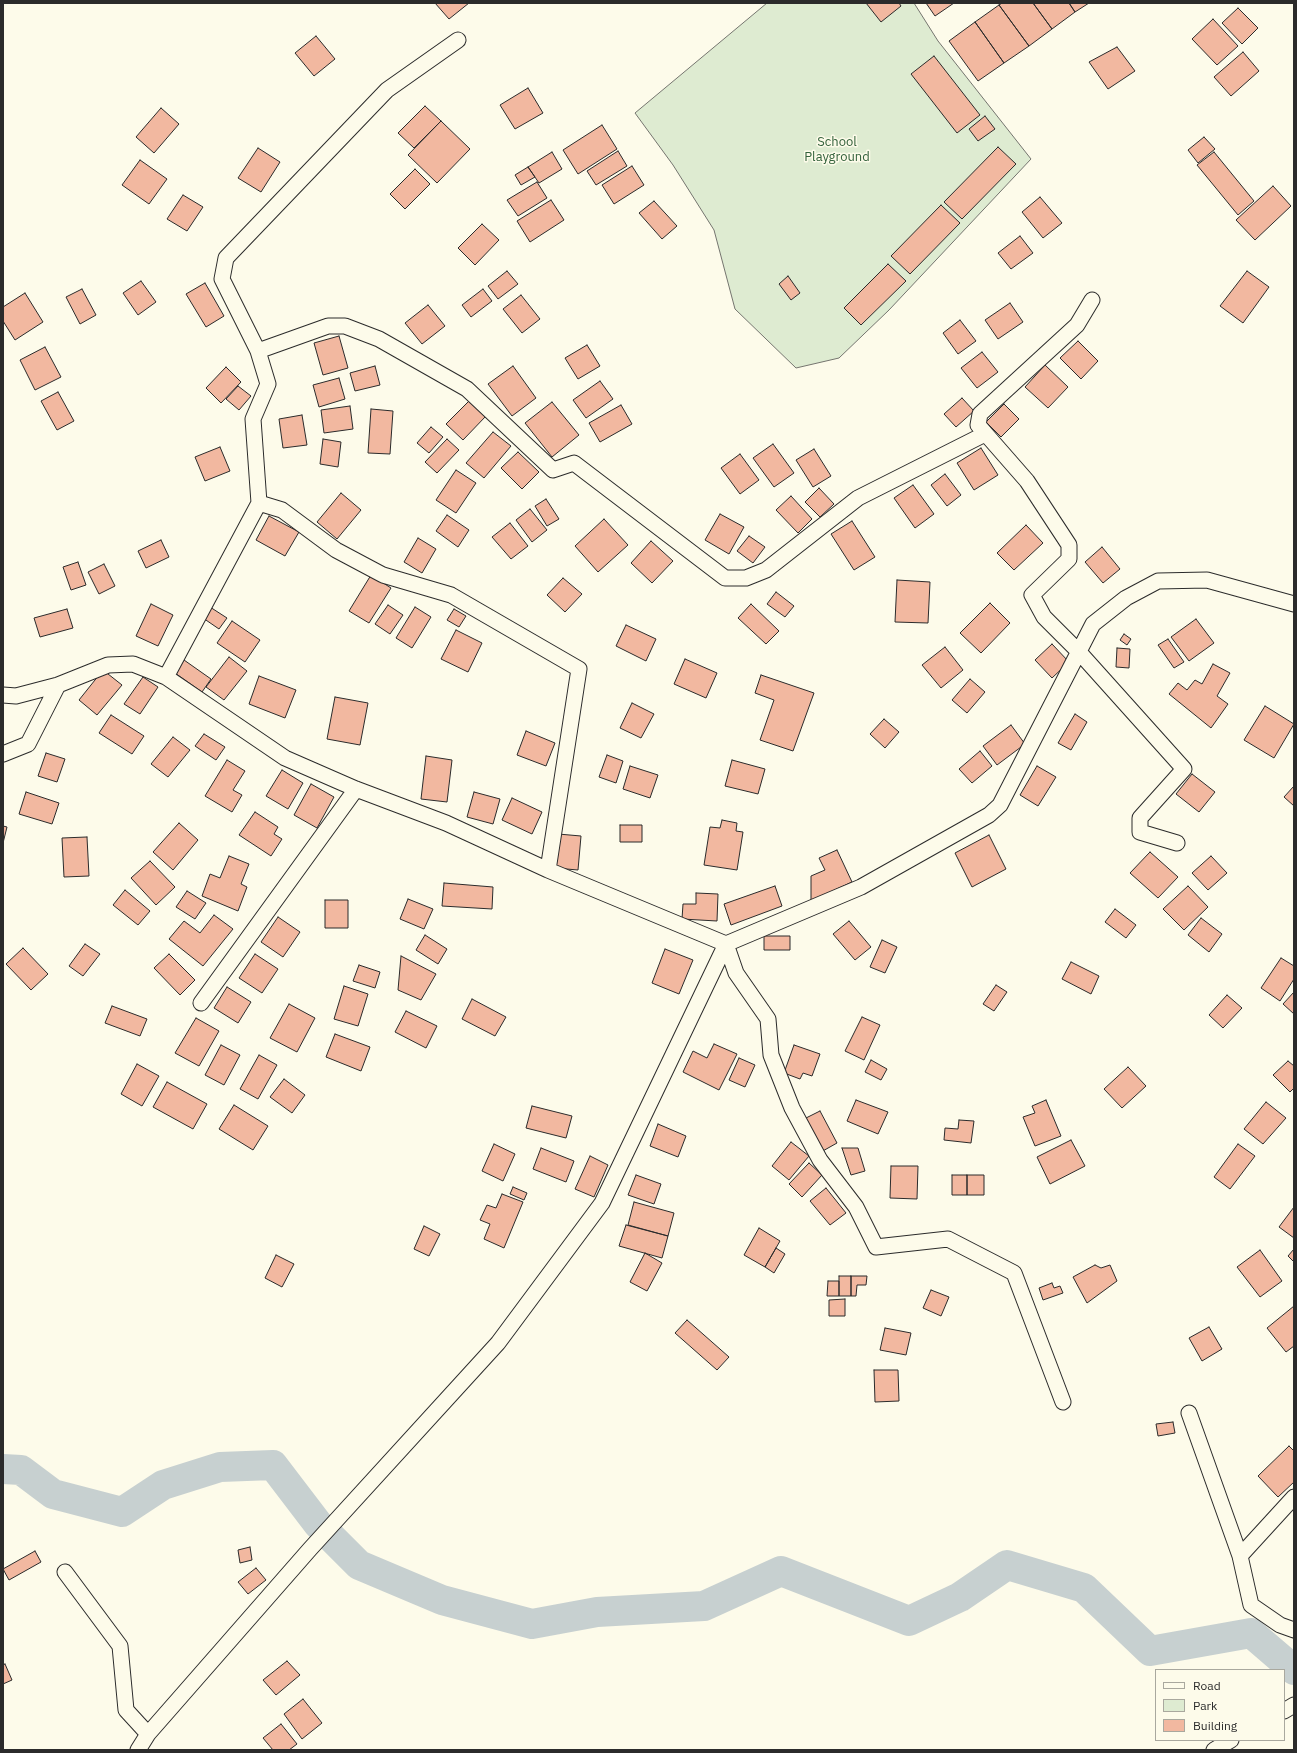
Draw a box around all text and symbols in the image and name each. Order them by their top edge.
park label: School Playground [804,134,870,165]
legend [1155,1669,1285,1741]
text: Road [1193,1678,1221,1693]
text: Park [1193,1698,1217,1713]
text: Building [1193,1718,1237,1733]

